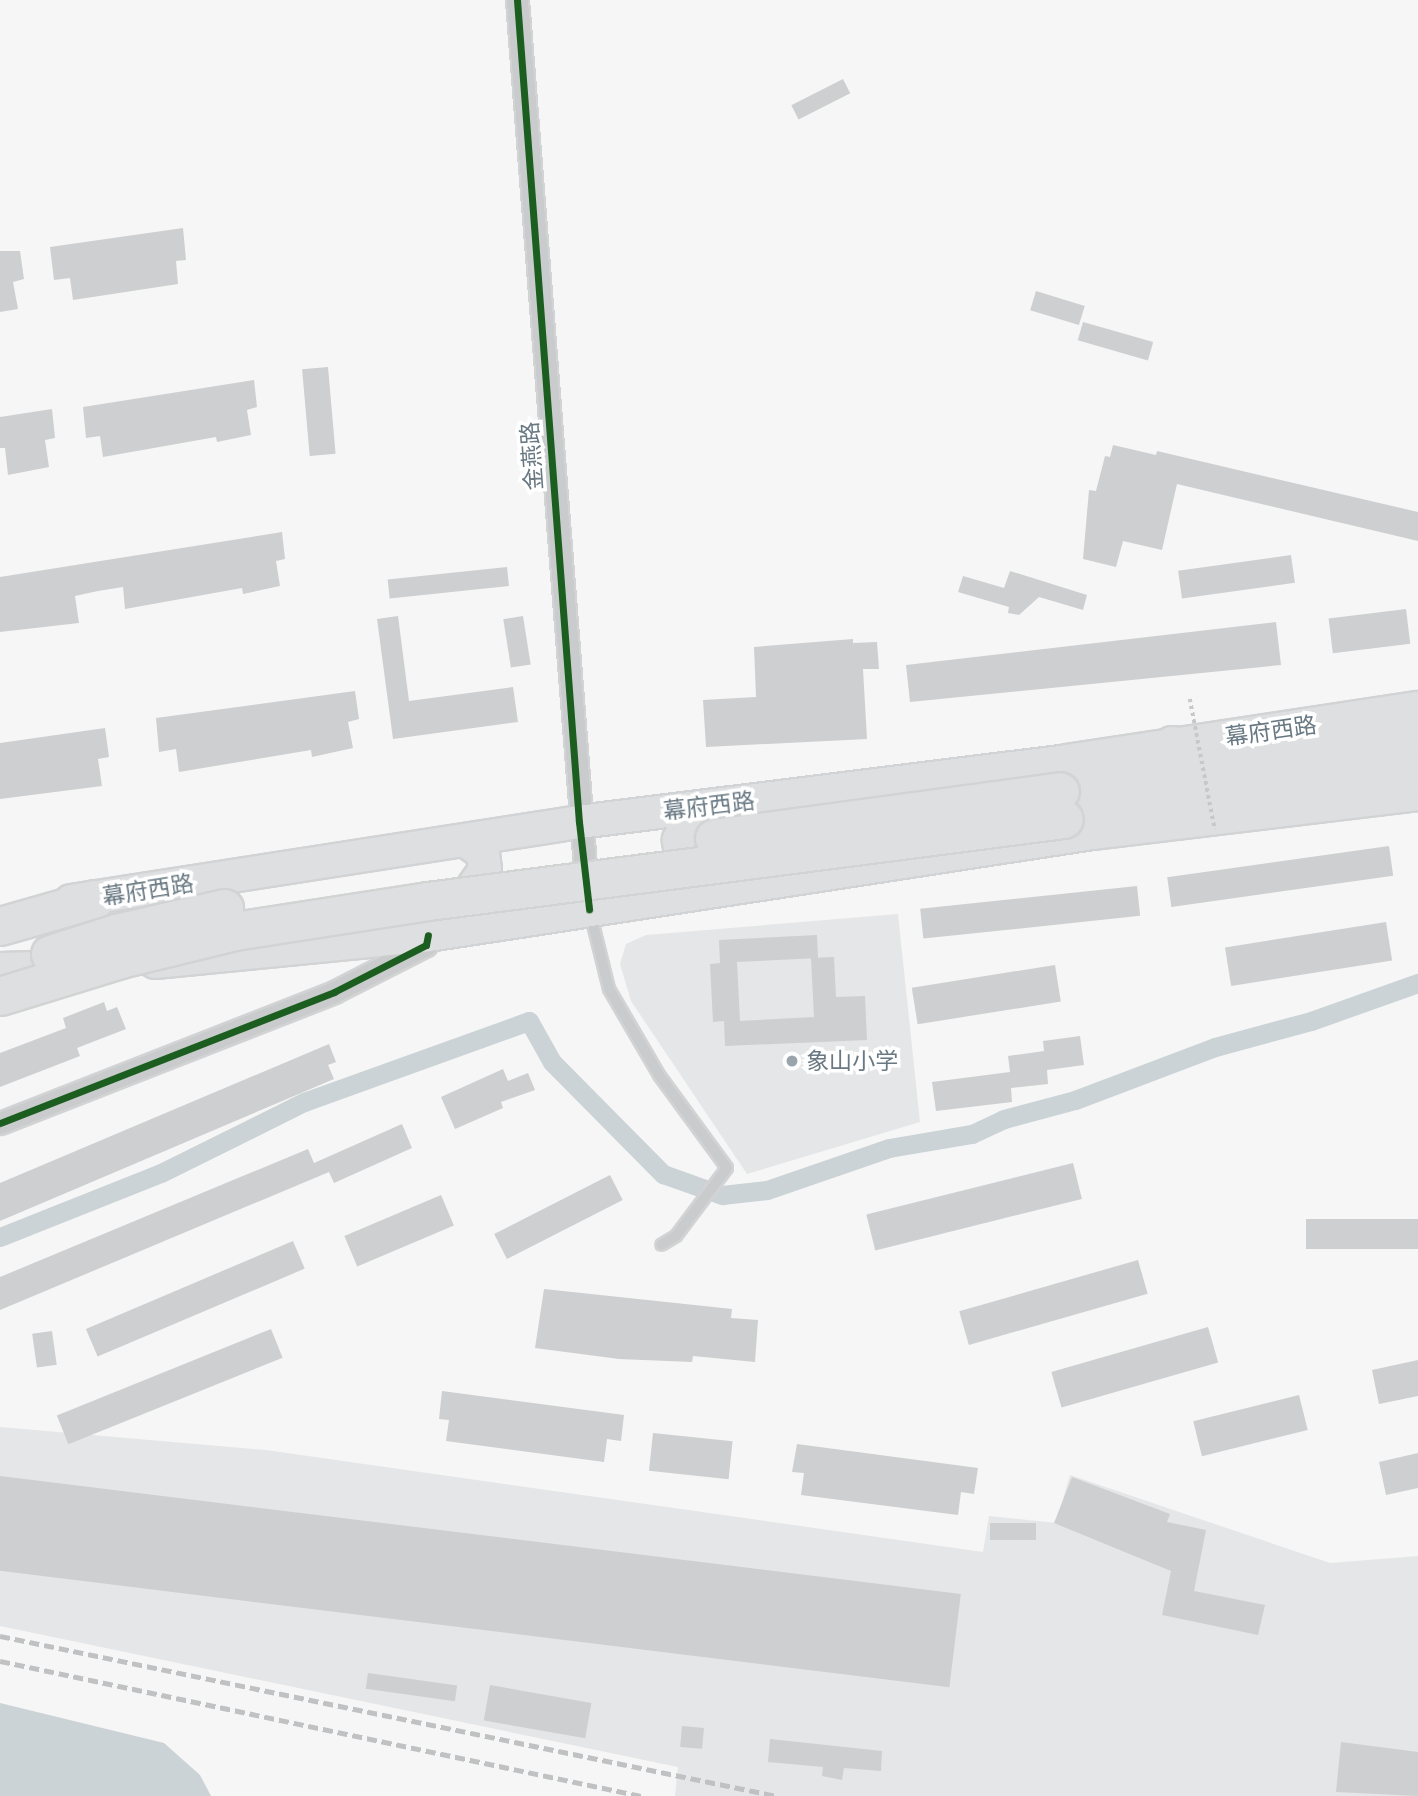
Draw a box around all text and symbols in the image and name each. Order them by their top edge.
street label: 金燕路 [516,421,548,491]
street label: 幕府西路 [1224,711,1318,751]
street label: 幕府西路 [662,787,756,825]
street label: 幕府西路 [100,869,196,911]
place label: 象山小学 [806,1047,898,1075]
marker: 象山小学 [784,1053,800,1069]

